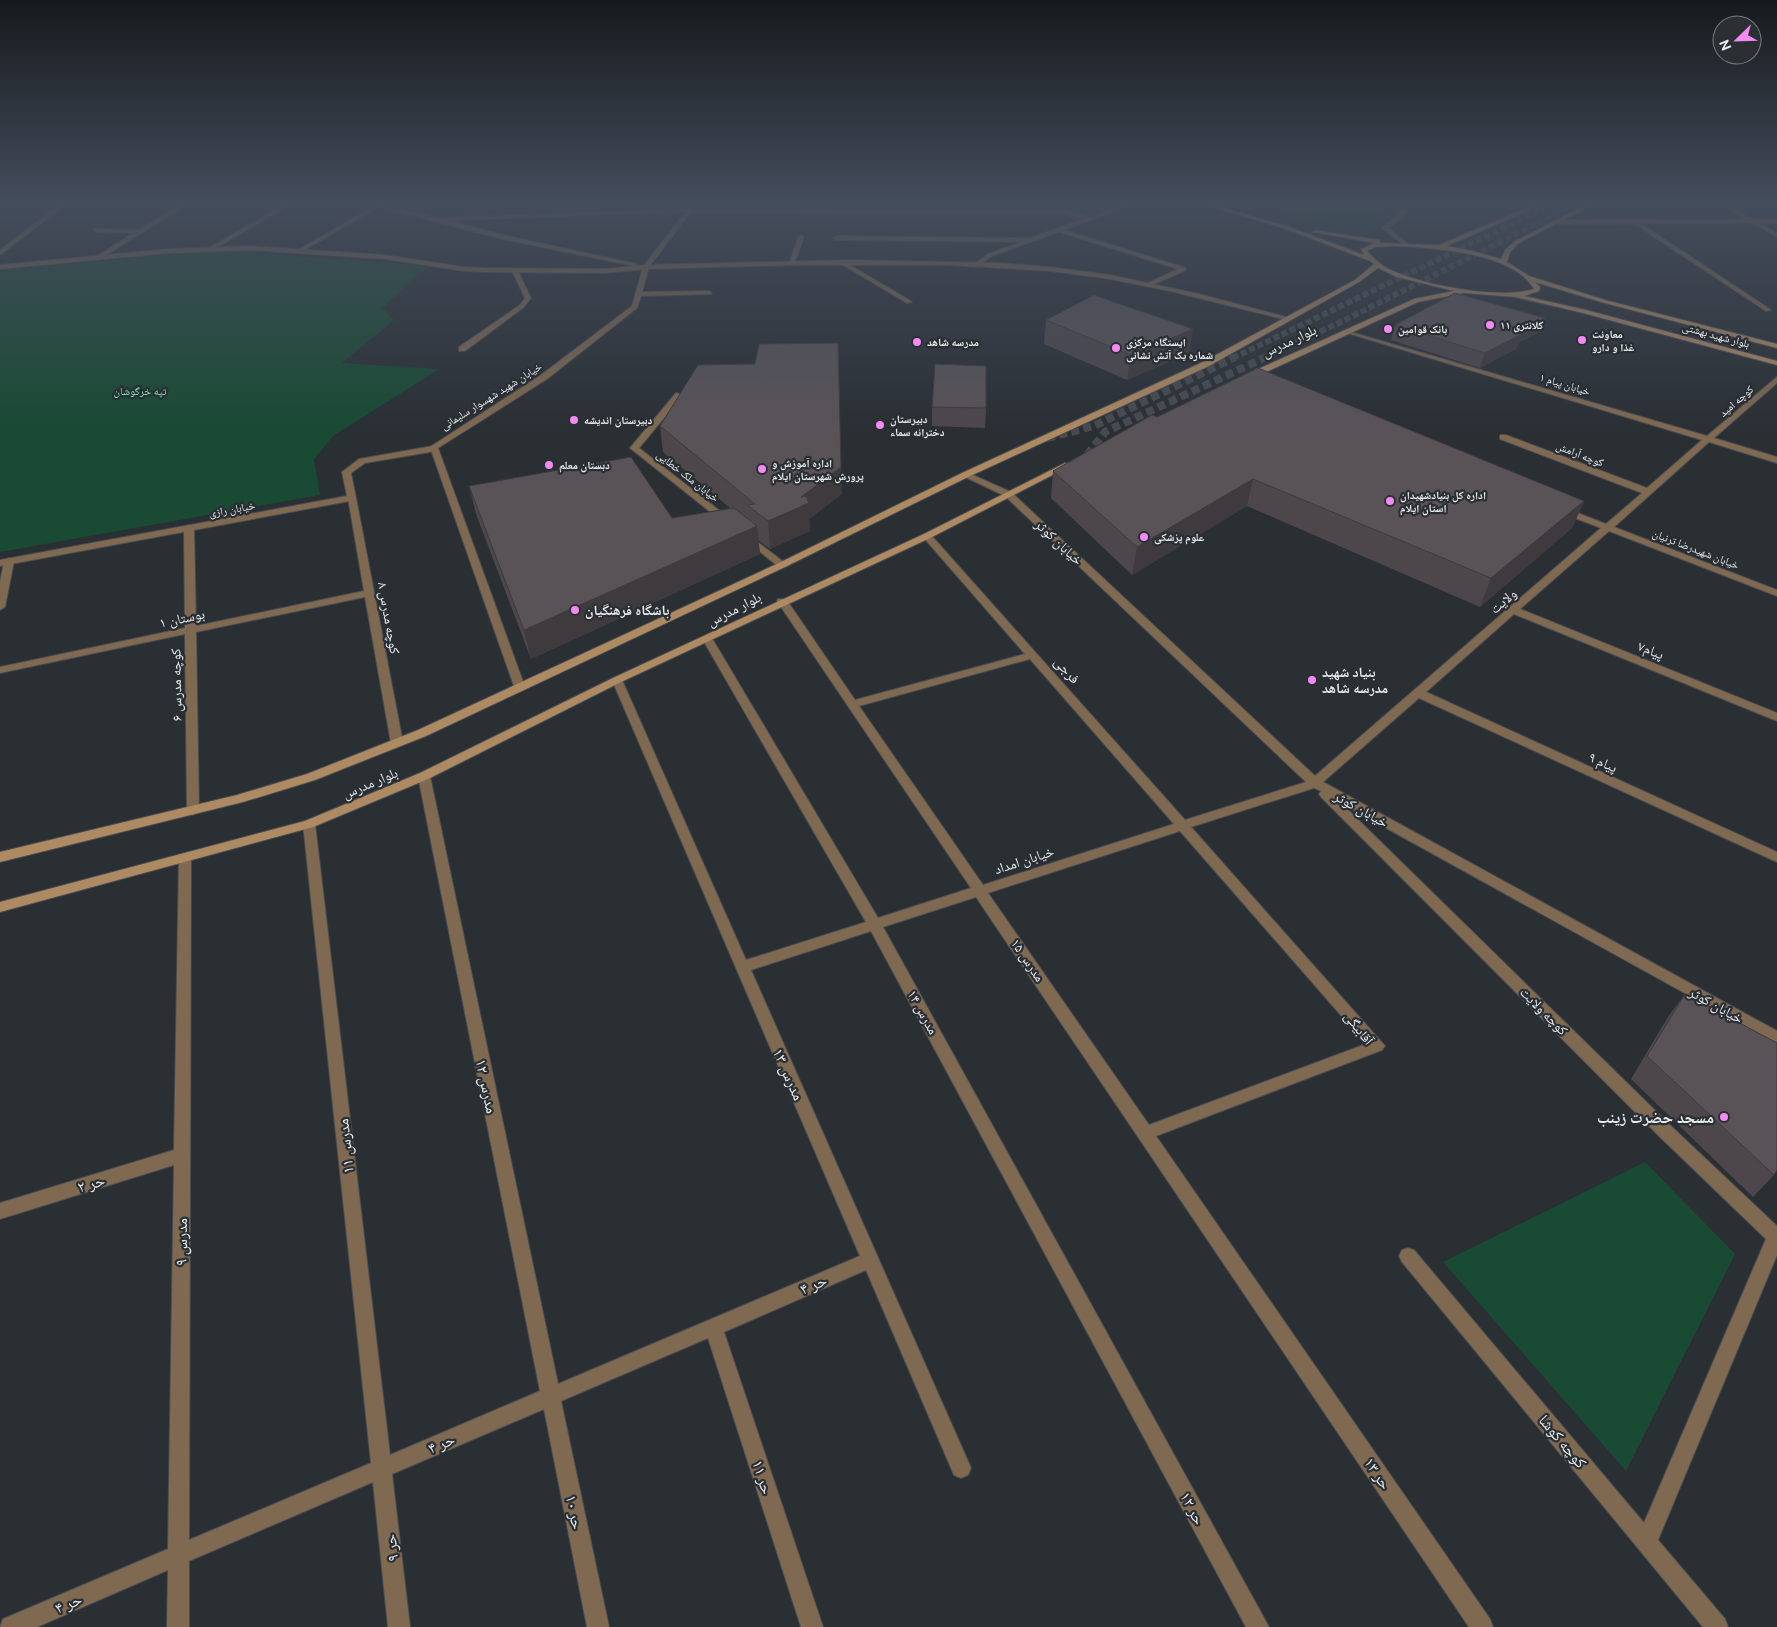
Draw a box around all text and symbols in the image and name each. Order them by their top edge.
north arrow [1712,15,1762,65]
text: N [1716,37,1734,53]
marker: کلانتری ۱۱ [1484,319,1496,331]
place label: کلانتری ۱۱ [1500,319,1544,333]
street label: بلوار شهید بهشتی [1681,320,1751,351]
street label: بلوار مدرس [1259,321,1319,361]
marker: بانک قوامین [1382,323,1394,335]
place label: بانک قوامین [1398,323,1447,337]
place label: معاونت غذا و دارو [1592,328,1635,354]
marker: معاونت غذا و دارو [1576,334,1588,346]
marker: مدرسه شاهد [911,336,923,348]
place label: مدرسه شاهد [927,336,979,349]
place label: ایستگاه مرکزی شماره یک آتش نشانی [1126,336,1213,363]
marker: ایستگاه مرکزی شماره یک آتش نشانی [1110,342,1122,354]
street label: خیابان شهید شهسوار سلیمانی [438,360,544,433]
street label: خیابان پیام ۱ [1538,371,1592,398]
street label: کوچه امید [1717,383,1756,420]
park label: تپه خرگوشان [114,385,167,398]
place label: دبیرستان دخترانه سماء [890,413,945,439]
marker: دبیرستان اندیشه [568,414,580,426]
place label: دبیرستان اندیشه [584,414,652,428]
marker: دبیرستان دخترانه سماء [874,419,886,431]
street label: کوچه آرامش [1554,439,1606,470]
street label: خیابان ملک خطایی [654,448,721,505]
place label: اداره آموزش و پرورش شهرستان ایلام [772,457,864,484]
marker: دبستان معلم [543,459,555,471]
place label: دبستان معلم [559,459,610,473]
marker: اداره آموزش و پرورش شهرستان ایلام [756,463,768,475]
place label: اداره کل بنیادشهیدان استان ایلام [1400,489,1486,516]
marker: اداره کل بنیادشهیدان استان ایلام [1384,495,1396,507]
street label: خیابان رازی [208,499,256,520]
street label: خیابان کوثر [1031,515,1086,569]
street label: خیابان شهیدرضا ترنیان [1651,527,1741,572]
marker: علوم پزشکی [1138,531,1150,543]
place label: علوم پزشکی [1154,531,1205,545]
street label: کوچه مدرس ۸ [374,581,403,656]
street label: ولایت [1486,585,1520,618]
street label: بلوار مدرس [704,589,764,630]
place label: باشگاه فرهنگیان [585,602,670,619]
marker: باشگاه فرهنگیان [569,604,581,616]
street label: بوستان ۱ [158,605,206,632]
street label: پیام۷ [1635,638,1666,664]
street label: کوچه مدرس ۶ [167,648,186,722]
street label: فرجی [1050,653,1083,687]
place label: بنیاد شهید مدرسه شاهد [1322,664,1388,696]
marker: بنیاد شهید مدرسه شاهد [1306,674,1318,686]
street label: پیام ۹ [1585,749,1620,777]
street label: بلوار مدرس [340,764,401,803]
street label: خیابان کوثر [1330,787,1391,831]
street label: خیابان امداد [992,843,1056,878]
street label: مدرس ۱۵ [1007,935,1048,985]
street label: خیابان کوثر [1685,983,1746,1027]
street label: کوچه ولایت [1516,984,1571,1039]
street label: مدرس ۱۴ [903,987,942,1038]
street label: آقابیگی [1340,1008,1377,1049]
street label: مدرس ۱۳ [768,1045,808,1104]
street label: مدرس ۱۲ [470,1057,502,1115]
place label: مسجد حضرت زینب [1597,1108,1714,1127]
marker: مسجد حضرت زینب [1718,1111,1730,1123]
street label: مدرس ۱۱ [333,1117,359,1174]
street label: حر ۲ [75,1170,107,1197]
street label: مدرس ۹ [172,1218,192,1266]
street label: حر ۴ [797,1270,830,1299]
street label: کوچه کوشا [1535,1411,1591,1472]
street label: حر ۴ [425,1429,458,1458]
street label: ۱۳ حر [1360,1454,1395,1493]
street label: حر ۱۱ [748,1458,777,1497]
street label: حر ۱۲ [1176,1488,1209,1528]
street label: حر ۱۰ [562,1493,587,1531]
street label: حر ۹ [381,1533,402,1563]
street label: حر ۴ [52,1589,85,1618]

